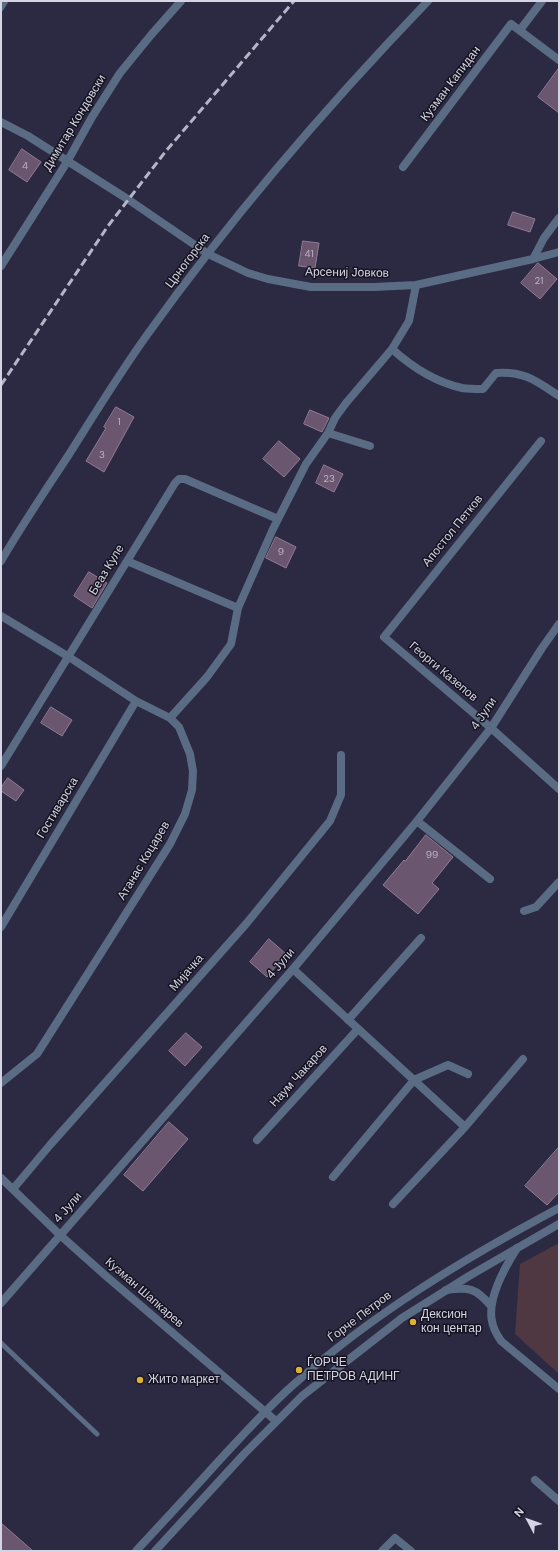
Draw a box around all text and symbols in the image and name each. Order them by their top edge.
street label: Кузман Капидан [418,44,484,124]
street label: Димитар Кондовски [41,72,109,174]
house number: 4 [22,160,28,172]
street label: Црногорска [163,231,213,291]
house number: 41 [304,248,314,260]
street label: Арсениј Јовков [305,265,389,281]
house number: 21 [535,275,543,287]
house number: 1 [117,416,121,428]
house number: 3 [99,449,105,461]
house number: 23 [323,473,335,485]
street label: Апостол Петков [420,492,486,570]
street label: Беаз Куле [86,542,128,598]
house number: 9 [278,546,284,558]
street label: Георги Казепов [406,639,480,705]
street label: 4 Јули [468,695,500,733]
street label: Гостиварска [34,775,82,841]
street label: Атанас Коцарев [115,819,173,903]
house number: 99 [426,849,438,861]
street label: 4 Јули [264,946,298,982]
street label: Мијачка [167,952,207,994]
street label: Наум Чакаров [267,1042,331,1110]
street label: 4 Јули [51,1190,85,1226]
street label: Кузман Шапкарев [102,1255,186,1331]
street label: Ѓорче Петров [325,1288,395,1346]
place label: Дексион кон центар [421,1308,482,1336]
marker: Дексион кон центар [408,1317,418,1327]
place label: ЃОРЧЕ ПЕТРОВ АДИНГ [307,1356,400,1384]
marker: ЃОРЧЕ ПЕТРОВ АДИНГ [294,1365,304,1375]
place label: Жито маркет [148,1373,220,1387]
marker: Жито маркет [135,1375,145,1385]
north arrow [508,1500,548,1540]
text: N [511,1505,527,1520]

